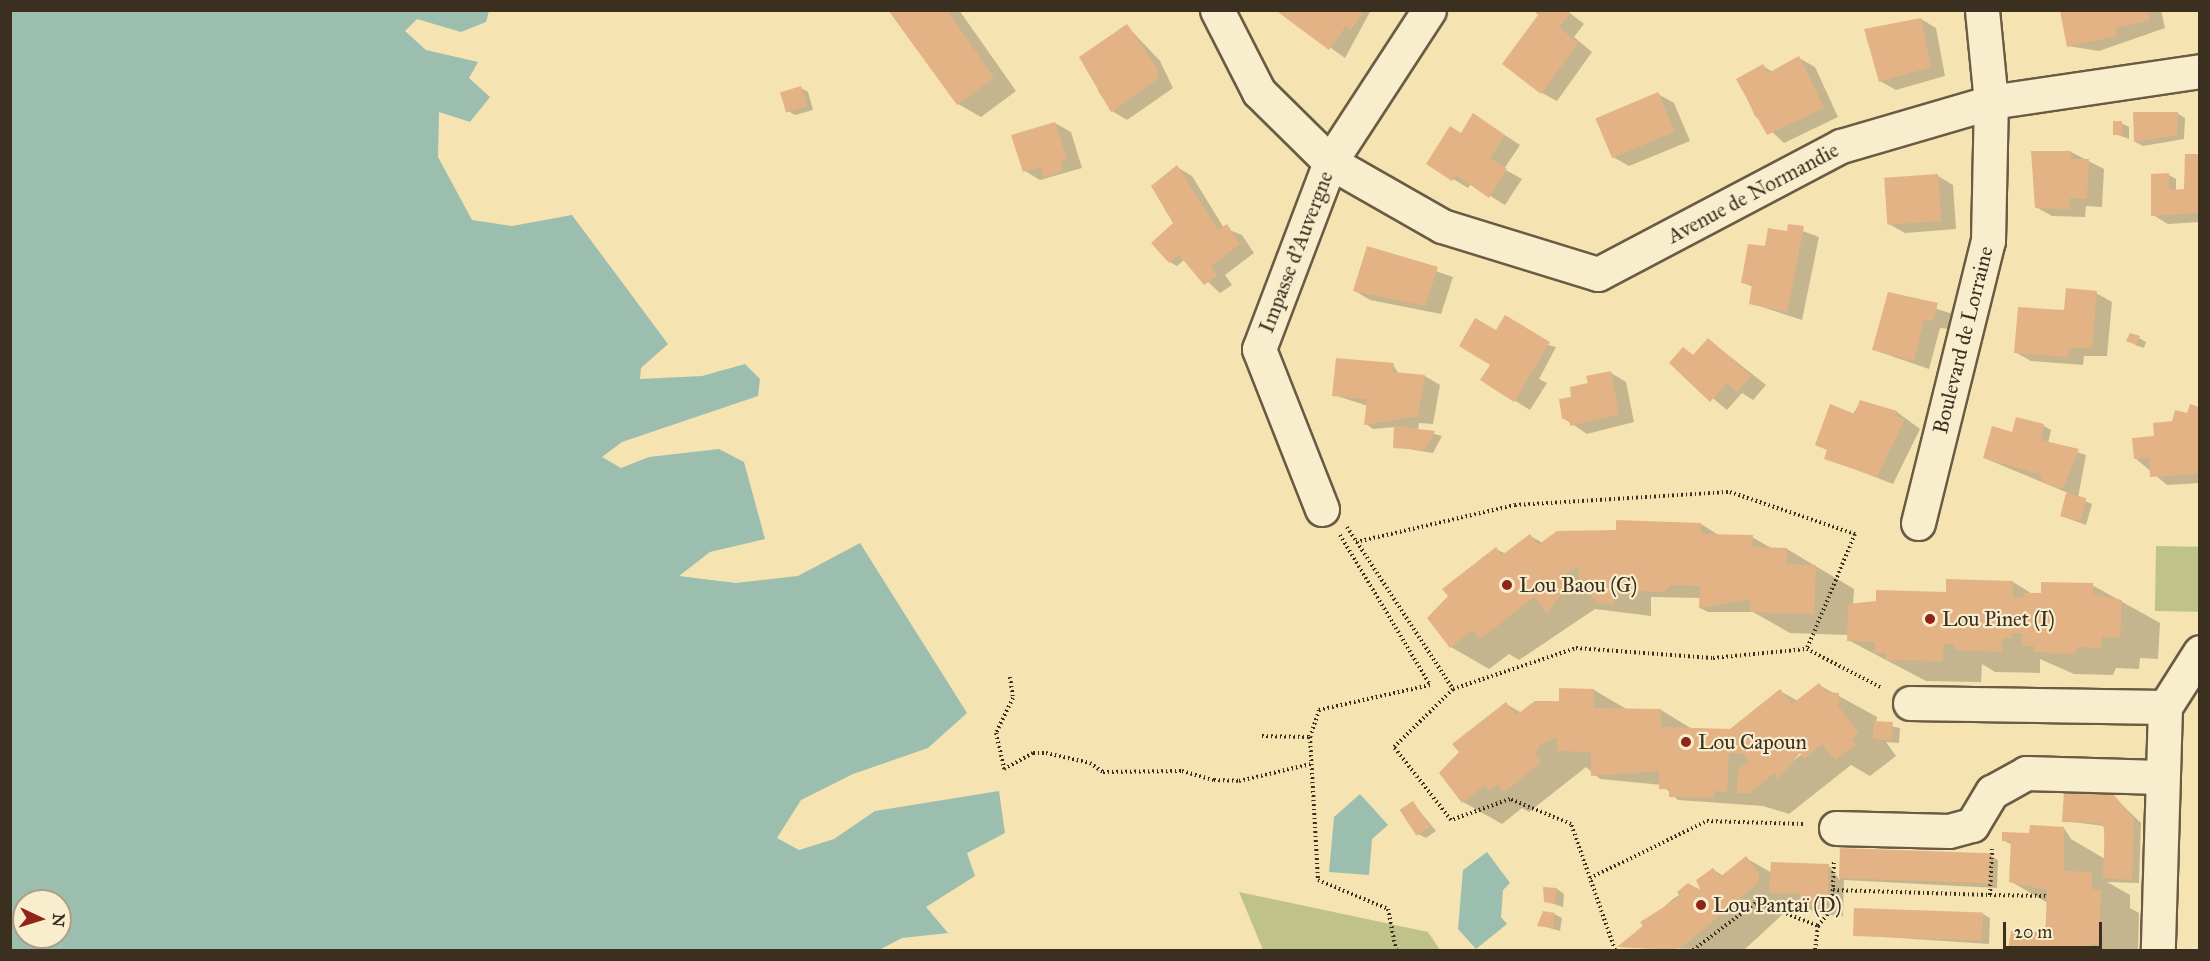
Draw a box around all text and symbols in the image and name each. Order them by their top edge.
street label: Avenue de Normandie [1663,137,1843,249]
street label: Impasse d'Auvergne [1254,168,1338,336]
street label: Boulevard de Lorraine [1928,244,1998,436]
place label: Lou Baou (G) [1519,572,1637,598]
marker: Lou Baou (G) [1500,578,1514,592]
place label: Lou Pinet (I) [1942,606,2055,632]
marker: Lou Pinet (I) [1923,612,1937,626]
place label: Lou Capoun [1698,729,1807,755]
marker: Lou Capoun [1679,735,1693,749]
north arrow [12,889,72,949]
place label: Lou Pantaï (D) [1713,892,1842,918]
marker: Lou Pantaï (D) [1694,898,1708,912]
scale bar [2006,910,2105,948]
text: N [49,913,68,928]
text: 20 m [2014,921,2052,943]

